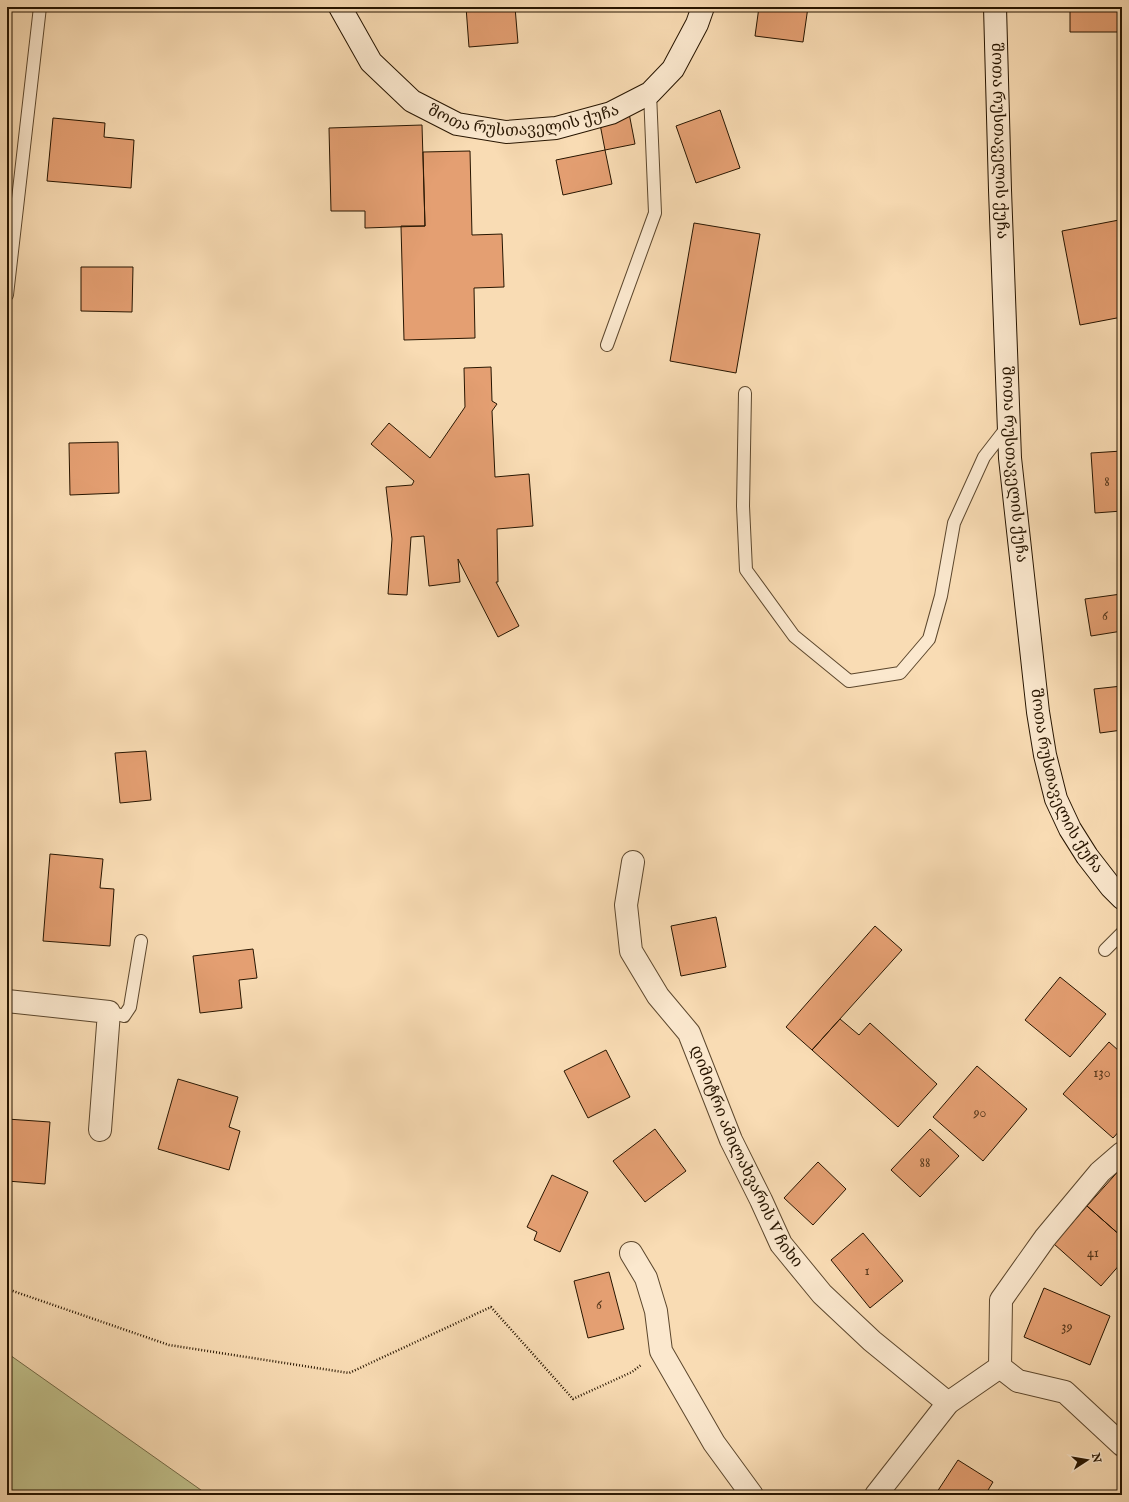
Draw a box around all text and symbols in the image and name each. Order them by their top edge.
street label: შოთა რუსთაველის ქუჩა [986,42,1012,240]
street label: შოთა რუსთაველის ქუჩა [425,96,621,116]
text: შოთა რუსთაველის ქუჩა [424,100,623,142]
street label: შოთა რუსთაველის ქუჩა [997,366,1031,564]
house number: 8 [1104,473,1110,491]
house number: 6 [1102,607,1109,625]
street label: შოთა რუსთაველის ქუჩა [1026,688,1107,878]
street label: დიმიტრი ამილახვარის V ჩიხი [685,1043,807,1272]
house number: 130 [1093,1064,1111,1082]
house number: 90 [973,1104,987,1122]
house number: 88 [920,1154,930,1172]
house number: 41 [1087,1244,1099,1262]
house number: 1 [864,1262,870,1280]
house number: 6 [596,1296,603,1314]
house number: 39 [1061,1318,1073,1336]
north arrow [1067,1440,1107,1480]
text: N [1088,1451,1104,1465]

